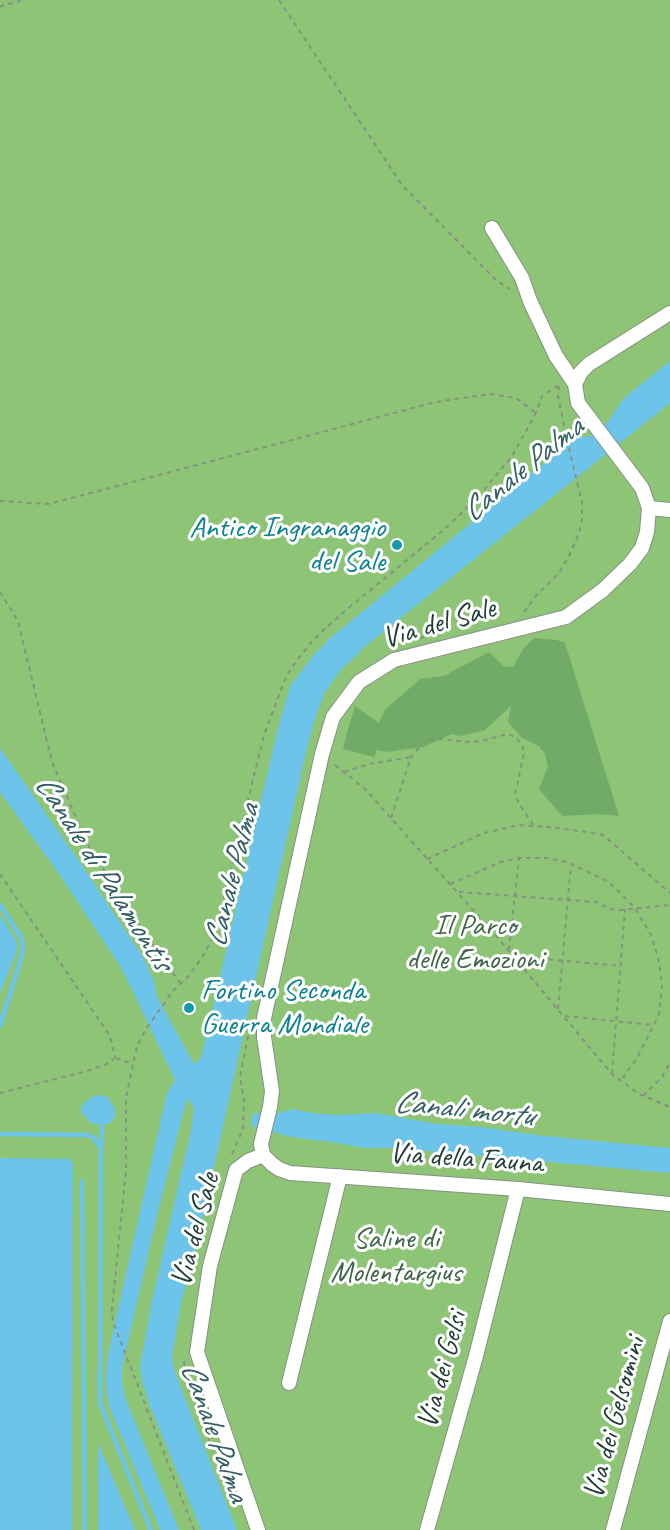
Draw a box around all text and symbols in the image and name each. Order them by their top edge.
water label: Canale Palma [454,409,592,531]
place label: Antico Ingranaggio del Sale [189,510,385,580]
marker: Antico Ingranaggio del Sale [390,538,404,552]
street label: Via del Sale [378,591,500,657]
water label: Canale di Palamontis [26,768,180,978]
water label: Canale Palma [197,801,269,951]
park label: Il Parco delle Emozioni [406,908,544,978]
place label: Fortino Seconda Guerra Mondiale [201,973,368,1044]
marker: Fortino Seconda Guerra Mondiale [182,1001,196,1015]
water label: Canali mortu [393,1084,535,1136]
street label: Via della Fauna [388,1136,544,1182]
street label: Via del Sale [164,1169,228,1291]
park label: Saline di Molentargius [330,1221,462,1292]
street label: Via dei Gelsi [410,1308,476,1432]
street label: Via dei Gelsomini [576,1333,654,1503]
water label: Canale Palma [171,1357,257,1507]

